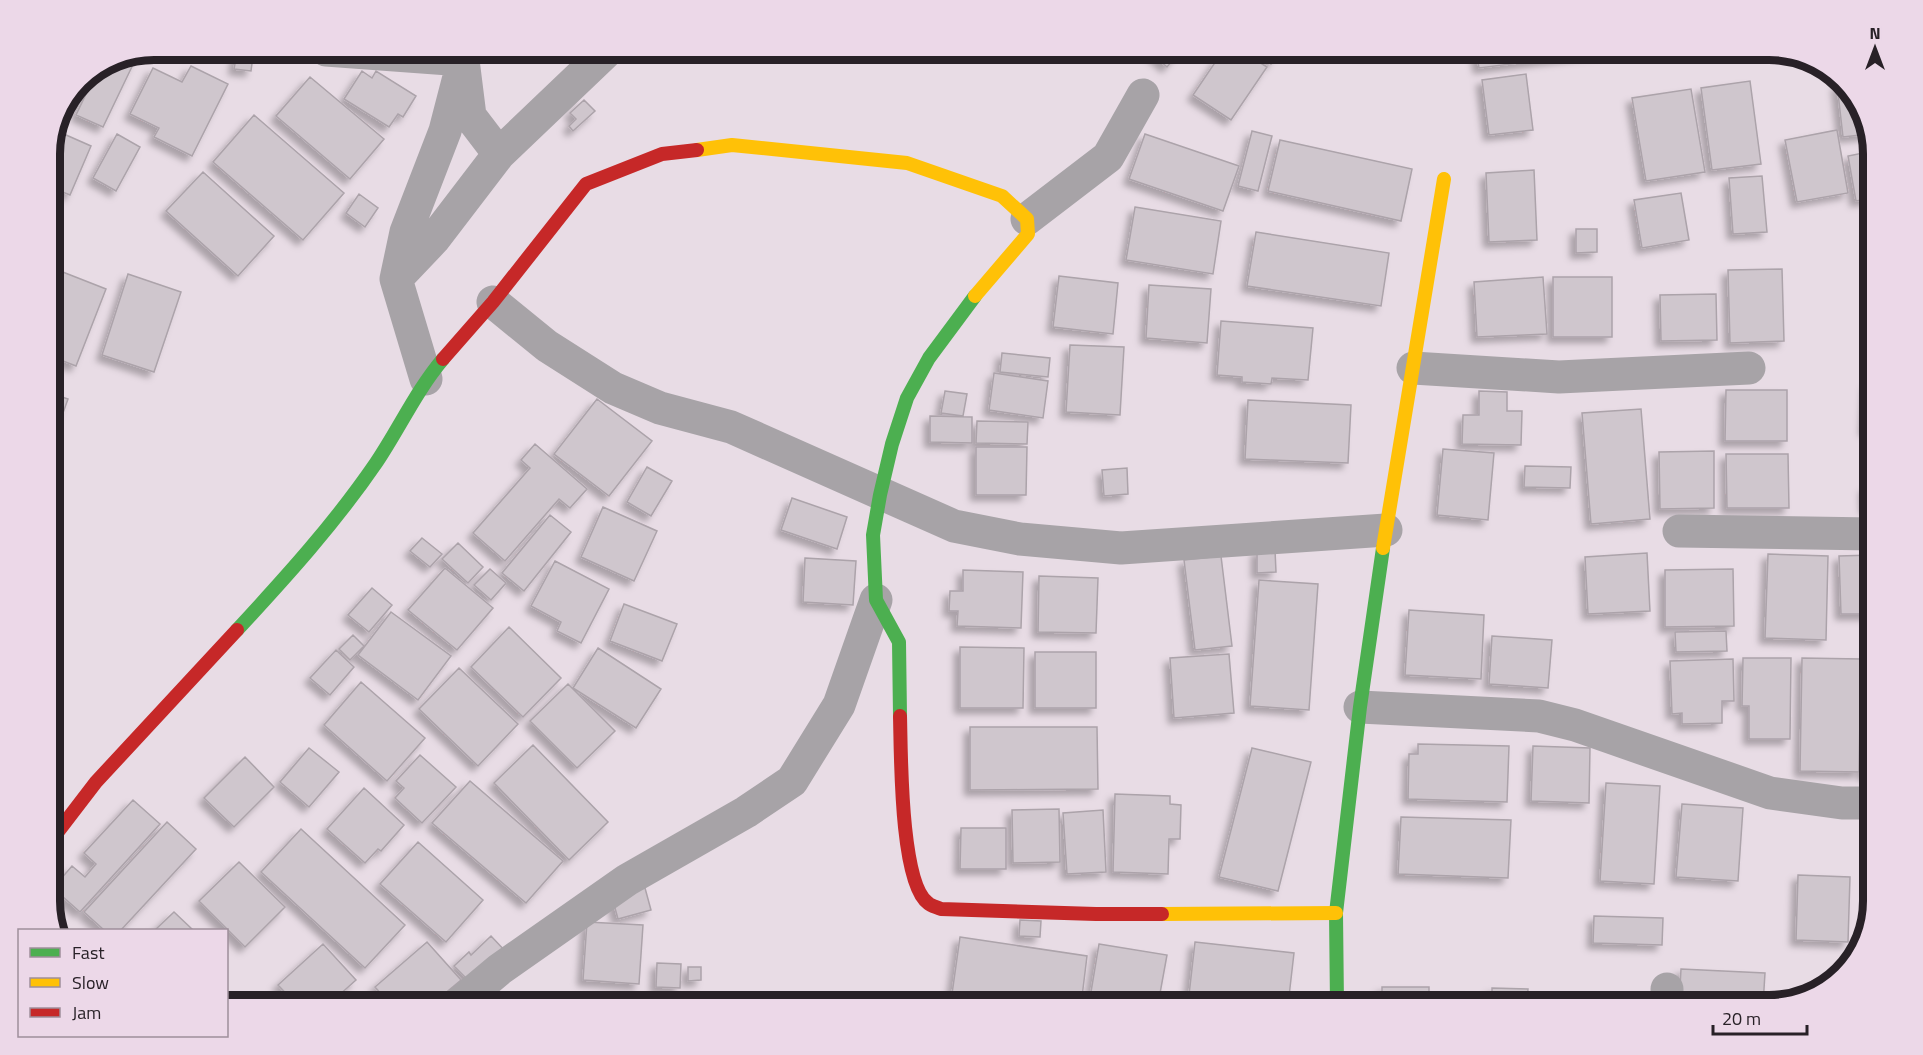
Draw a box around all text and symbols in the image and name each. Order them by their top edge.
north arrow [1845,18,1905,78]
text: N [1869,21,1881,45]
legend [18,929,228,1037]
text: Fast [72,939,105,966]
text: Slow [72,969,109,996]
scale bar [1713,998,1808,1036]
text: Jam [72,999,101,1026]
text: 20 m [1722,1005,1761,1032]

